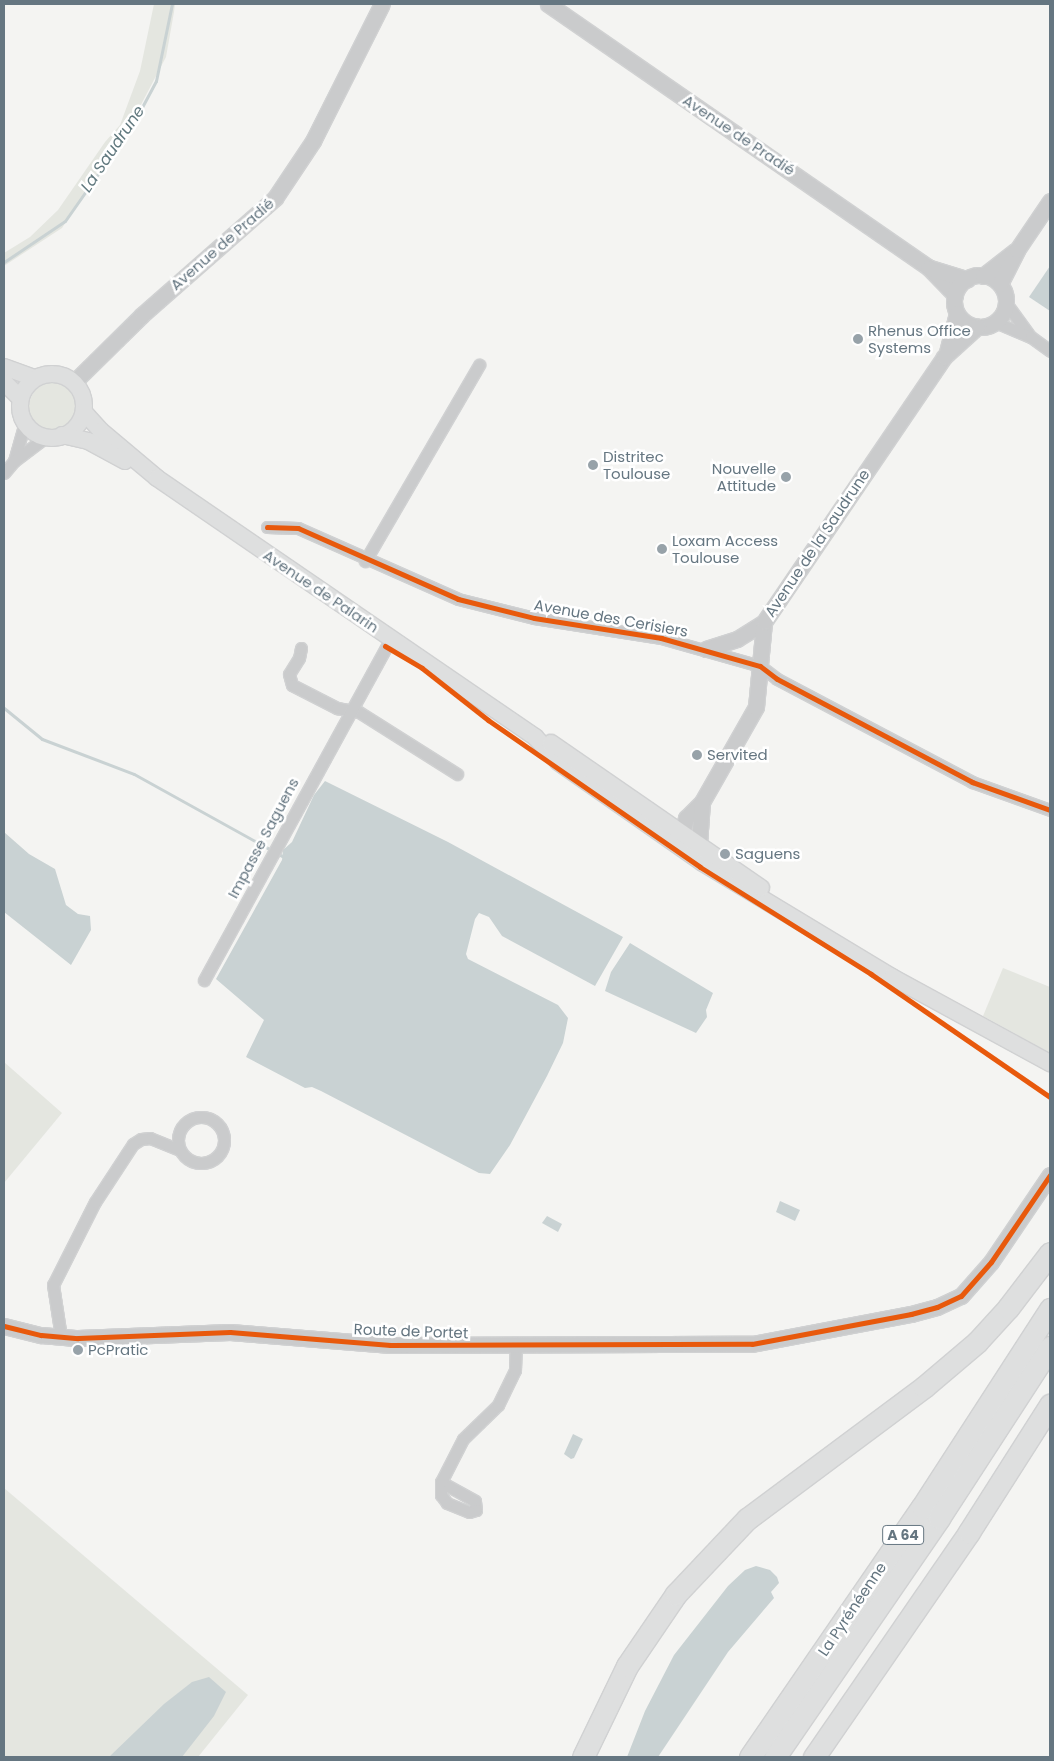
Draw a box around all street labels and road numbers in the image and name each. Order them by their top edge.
street label: Avenue de Pradié [680,91,798,179]
street label: Avenue de Pradié [167,194,277,294]
street label: Avenue de la Saudrune [761,466,873,620]
street label: Avenue de Palarin [260,546,382,636]
street label: Avenue des Cerisiers [533,596,689,640]
street label: Impasse Saguens [224,775,302,901]
street label: Route de Portet [353,1320,469,1342]
road number: A 64 [882,1524,924,1546]
street label: La Pyrénéenne [814,1559,890,1659]

